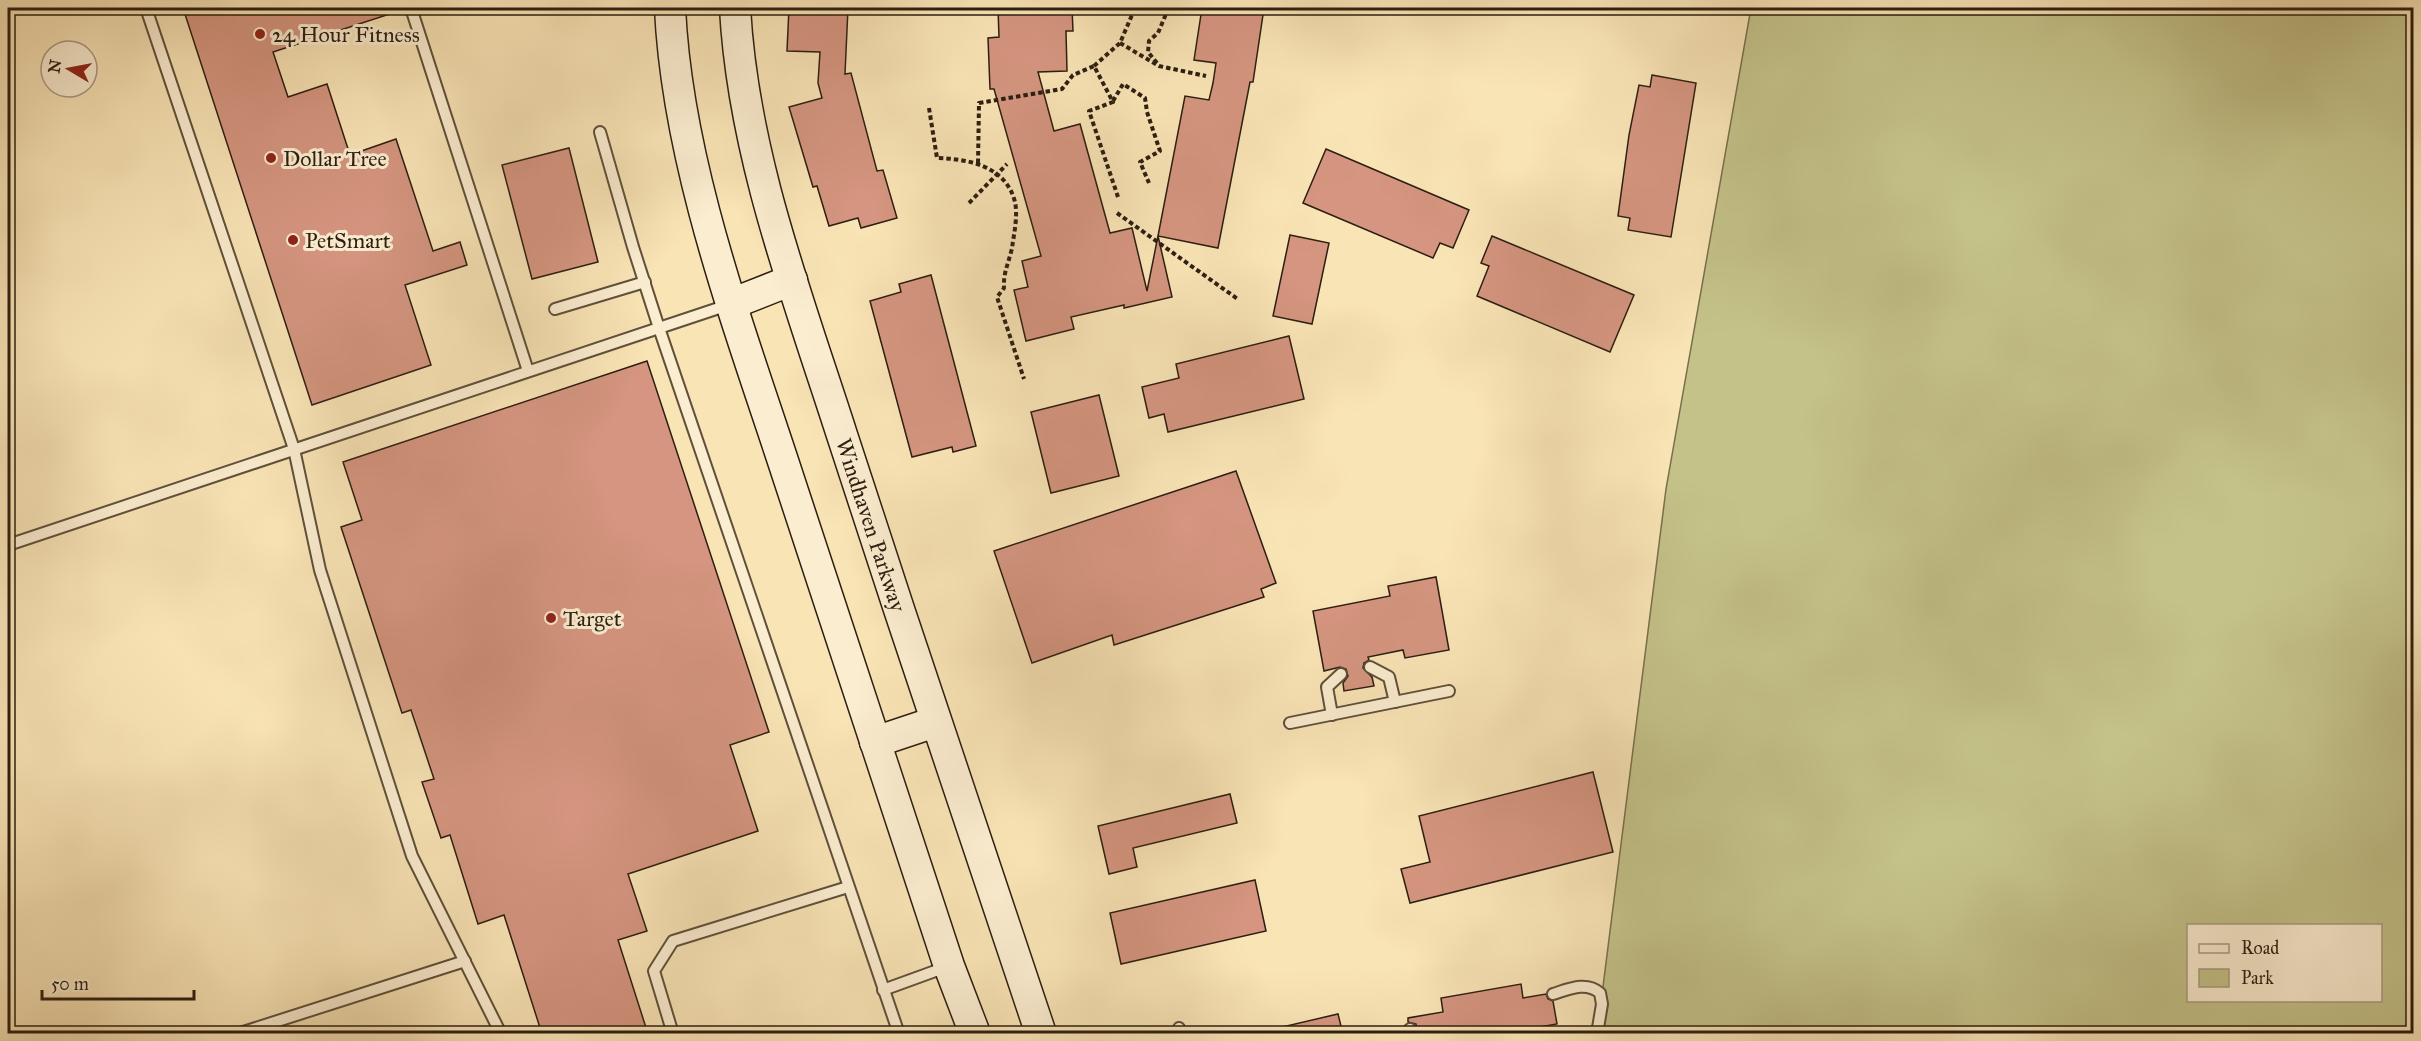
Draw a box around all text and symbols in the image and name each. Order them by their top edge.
place label: 24 Hour Fitness [272,21,420,48]
marker: 24 Hour Fitness [253,27,267,41]
north arrow [39,39,99,99]
text: N [44,58,65,75]
place label: Dollar Tree [283,145,387,172]
marker: Dollar Tree [264,151,278,165]
place label: PetSmart [305,227,391,254]
marker: PetSmart [286,233,300,247]
street label: Windhaven Parkway [830,435,912,616]
place label: Target [563,605,622,632]
marker: Target [544,611,558,625]
legend [2187,924,2382,1002]
text: Road [2241,937,2279,959]
scale bar [42,963,194,1001]
text: Park [2241,967,2274,989]
text: 50 m [51,973,89,995]

